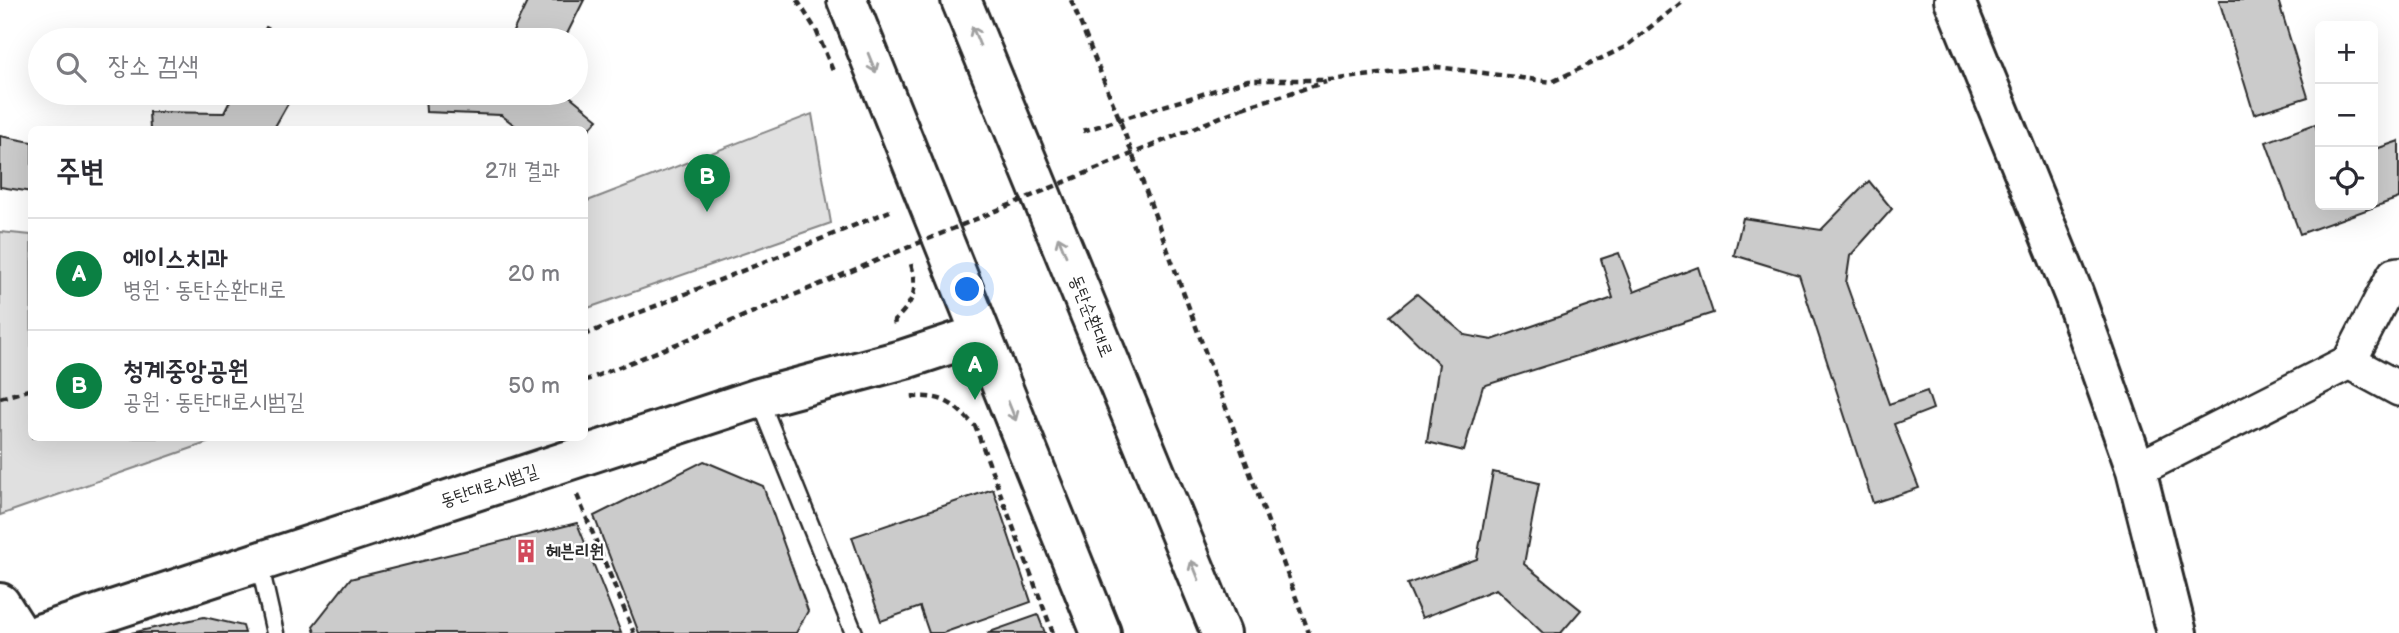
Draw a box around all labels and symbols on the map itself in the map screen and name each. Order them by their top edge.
one-way arrow [968,25,981,47]
one-way arrow [867,52,880,74]
pin: B [684,154,730,212]
one-way arrow [1055,236,1068,257]
your location [950,272,984,306]
street label: 동탄순환대로 [1065,272,1117,360]
pin: A [952,342,998,400]
one-way arrow [1007,399,1020,421]
street label: 동탄대로시범길 [438,460,541,512]
building icon: 헤븐리원 [512,537,540,565]
place label: 헤븐리원 [546,541,604,562]
one-way arrow [1188,560,1201,581]

